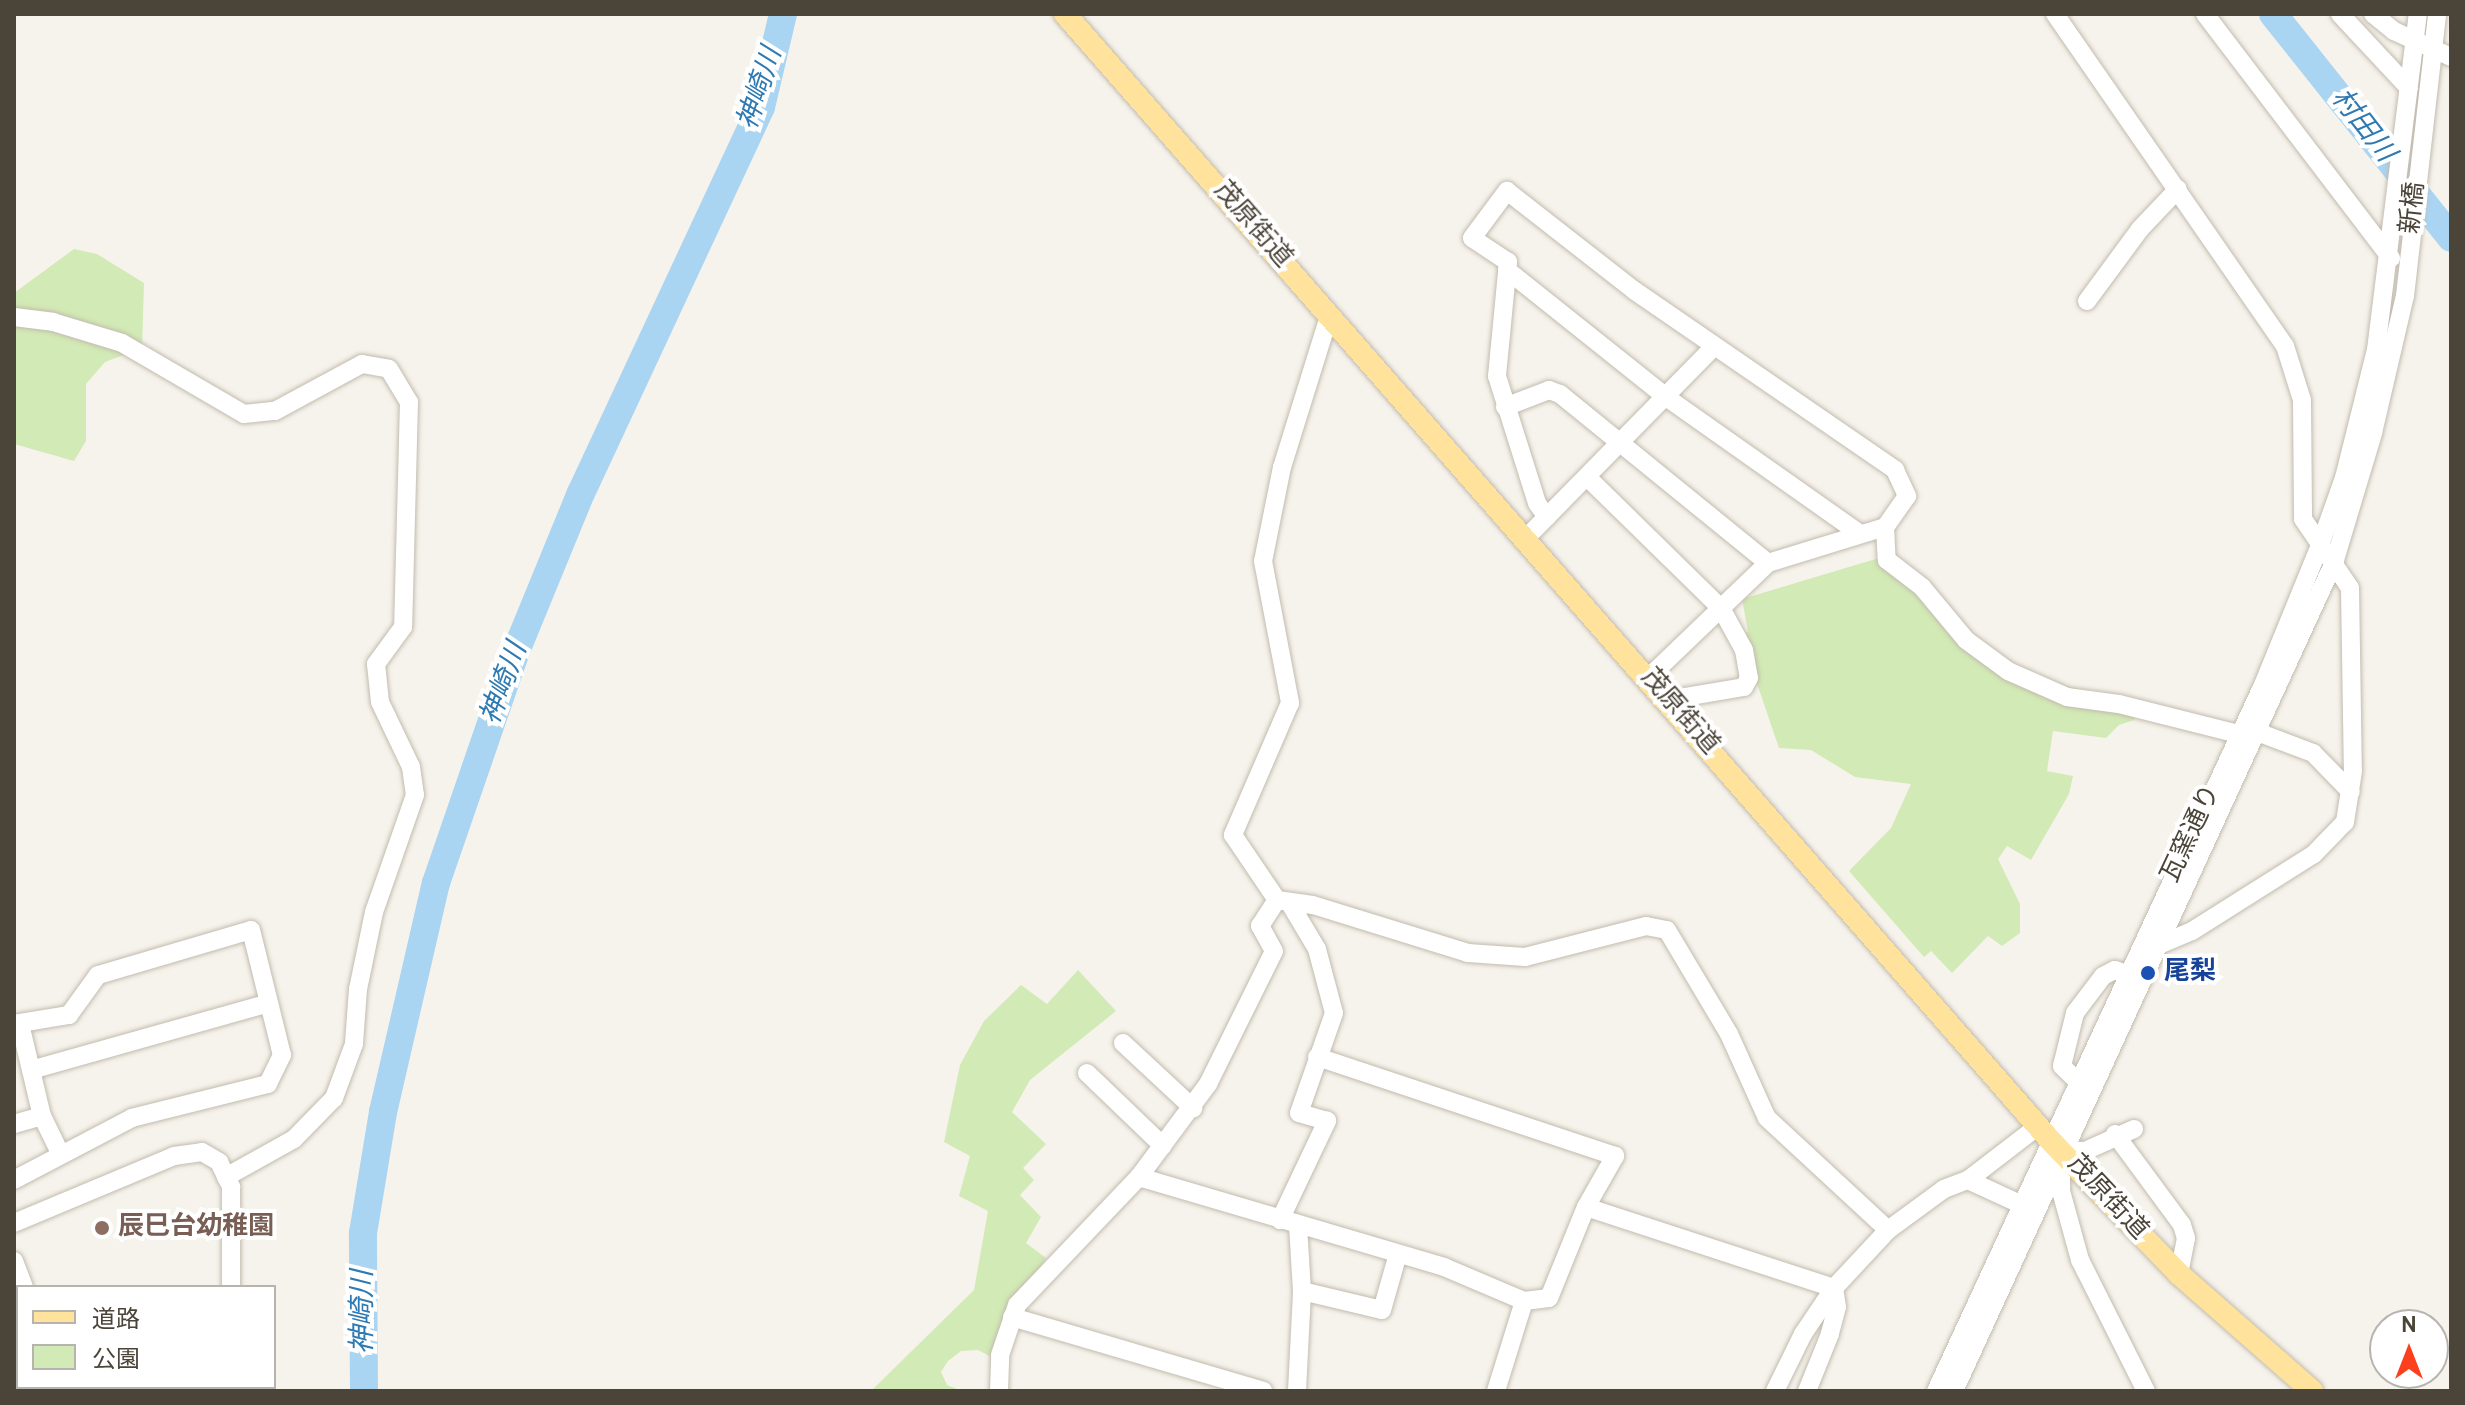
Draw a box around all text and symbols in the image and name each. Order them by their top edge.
water label: 神崎川 [732,44,790,134]
water label: 村田川 [2323,83,2401,169]
street label: 茂原街道 [1206,176,1298,274]
street label: 新橋 [2396,181,2432,235]
water label: 神崎川 [475,639,535,729]
street label: 茂原街道 [1633,663,1725,761]
street label: 瓦窯通り [2156,780,2228,888]
place label: 尾梨 [2164,957,2216,989]
marker: 尾梨 [2139,964,2157,982]
street label: 茂原街道 [2060,1149,2154,1247]
place label: 辰巳台幼稚園 [118,1212,274,1244]
marker: 辰巳台幼稚園 [93,1219,111,1237]
water label: 神崎川 [347,1270,381,1354]
legend [16,1285,276,1389]
text: 道路 [92,1306,140,1336]
north arrow [2369,1309,2449,1389]
text: N [2401,1313,2417,1340]
text: 公園 [92,1346,140,1376]

